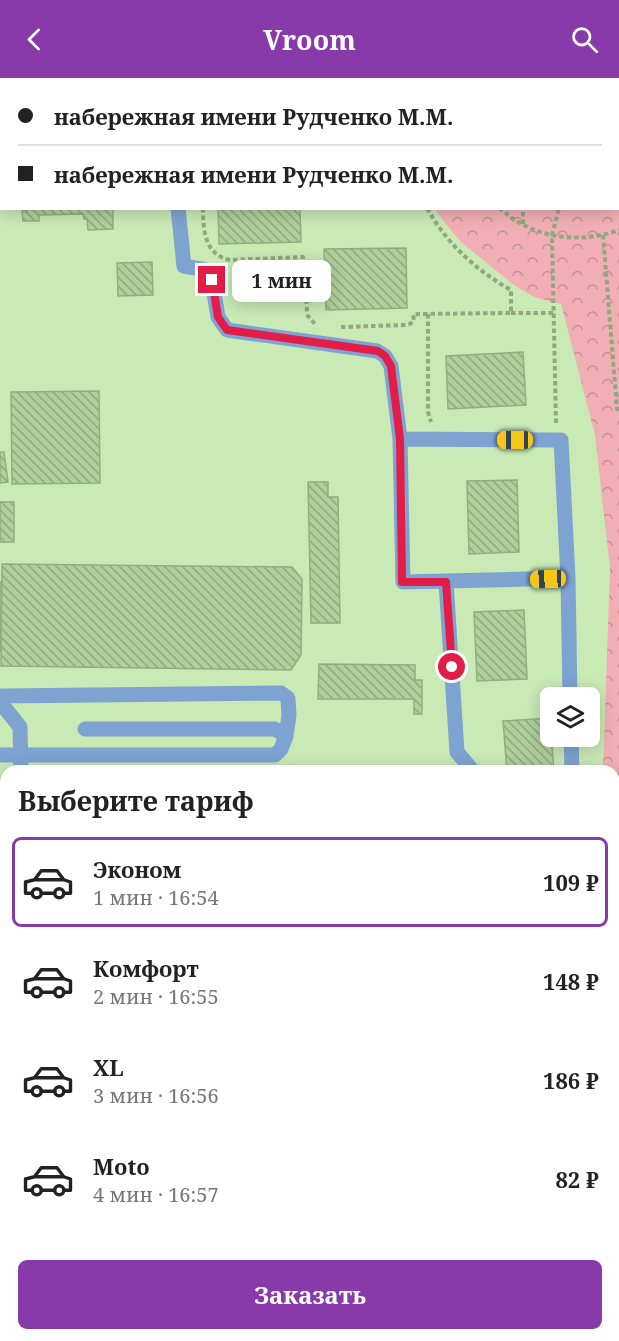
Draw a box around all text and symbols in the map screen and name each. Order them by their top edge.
text: Vroom [263,21,356,58]
icon: back [18,23,51,56]
icon: search [568,23,601,56]
text: набережная имени Рудченко М.М. [54,101,453,131]
text: набережная имени Рудченко М.М. [54,159,453,189]
callout: 1 мин [233,259,332,301]
route end [198,266,225,293]
text: 1 мин [251,267,312,294]
car [497,431,533,449]
car [530,569,566,589]
route start [438,653,465,680]
map controls [540,687,600,747]
button: layers [540,687,600,747]
text: Выберите тариф [18,782,254,819]
text: Эконом [93,854,181,884]
icon: car [21,855,75,909]
text: 109 ₽ [543,867,599,897]
text: 1 мин · 16:54 [93,884,219,911]
text: Комфорт [93,953,199,983]
icon: car [21,954,75,1008]
text: 148 ₽ [543,966,599,996]
text: 2 мин · 16:55 [93,983,219,1010]
text: XL [93,1052,124,1082]
icon: car [21,1053,75,1107]
text: 186 ₽ [543,1065,599,1095]
text: 3 мин · 16:56 [93,1082,219,1109]
text: Moto [93,1151,150,1181]
icon: car [21,1152,75,1206]
text: 82 ₽ [555,1164,599,1194]
text: 4 мин · 16:57 [93,1181,219,1208]
button: Заказать [18,1260,602,1329]

